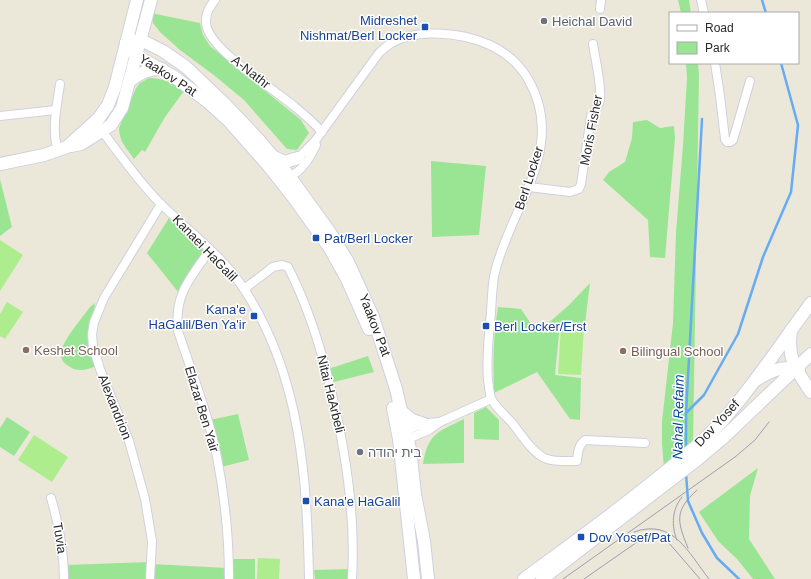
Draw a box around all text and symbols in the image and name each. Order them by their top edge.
legend [669,12,799,64]
place label: Midreshet Nishmat/Berl Locker [300,13,418,43]
place label: Heichal David [552,14,632,29]
marker: Heichal David [539,16,549,26]
text: Road [705,21,734,35]
marker: Midreshet Nishmat/Berl Locker [420,22,430,32]
text: Park [705,41,731,55]
street label: Yaakov Pat [136,51,200,99]
street label: A-Nathr [229,52,274,92]
street label: Moris Fisher [577,93,605,167]
street label: Berl Locker [512,144,546,212]
street label: Kanaei HaGalil [169,212,241,284]
place label: Pat/Berl Locker [324,231,414,246]
marker: Pat/Berl Locker [311,233,321,243]
street label: Yaakov Pat [356,292,394,359]
place label: Kana'e HaGalil/Ben Ya'ir [149,302,247,332]
marker: Kana'e HaGalil/Ben Ya'ir [249,311,259,321]
place label: Berl Locker/Erst [494,319,587,334]
marker: Berl Locker/Erst [481,321,491,331]
place label: Keshet School [34,343,118,358]
place label: Bilingual School [631,344,724,359]
marker: Keshet School [21,345,31,355]
marker: Bilingual School [618,346,628,356]
street label: Nitai HaArbeli [314,354,348,434]
street label: Elazar Ben Yair [182,364,222,454]
street label: Alexandrion [95,372,135,442]
water label: Nahal Refaim [669,374,687,460]
street label: Dov Yosef [692,396,743,450]
place label: בית יהודה [368,445,422,460]
marker: בית יהודה [355,447,365,457]
place label: Kana'e HaGalil [314,494,400,509]
marker: Kana'e HaGalil [301,496,311,506]
street label: Tuvia [50,521,70,555]
place label: Dov Yosef/Pat [589,530,671,545]
marker: Dov Yosef/Pat [576,532,586,542]

